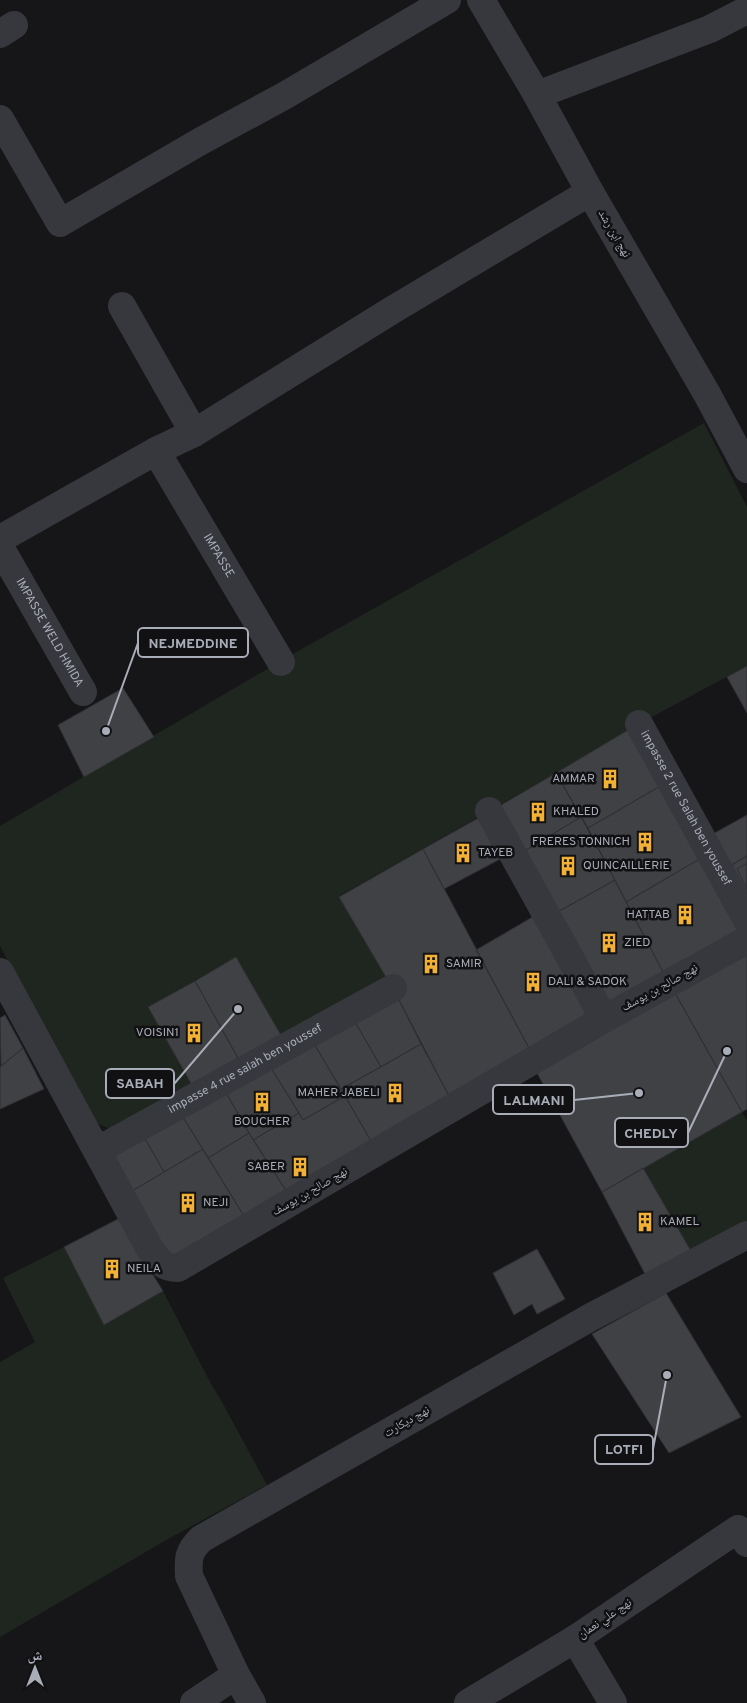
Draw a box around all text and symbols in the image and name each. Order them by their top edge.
street label: نهج ابن رشد [594,207,634,261]
street label: IMPASSE [199,531,238,581]
street label: IMPASSE WELD HMIDA [12,575,87,690]
callout: NEJMEDDINE [138,628,248,657]
text: NEJMEDDINE [148,636,238,653]
street label: impasse 2 rue Salah ben youssef [636,728,734,888]
building icon: AMMAR [599,768,621,790]
place label: AMMAR [552,771,595,787]
building icon: KHALED [527,801,549,823]
place label: KHALED [553,804,599,820]
building icon: FRERES TONNICH [634,831,656,853]
place label: FRERES TONNICH [532,834,630,850]
building icon: TAYEB [452,842,474,864]
place label: TAYEB [478,845,513,861]
building icon: QUINCAILLERIE [557,855,579,877]
place label: QUINCAILLERIE [583,858,670,874]
building icon: HATTAB [674,904,696,926]
place label: HATTAB [627,907,670,923]
building icon: ZIED [598,932,620,954]
place label: ZIED [624,935,650,951]
building icon: SAMIR [420,953,442,975]
place label: SAMIR [446,956,482,972]
street label: نهج صالح بن يوسف [619,960,701,1016]
building icon: DALI & SADOK [522,971,544,993]
place label: DALI & SADOK [548,974,627,990]
street label: impasse 4 rue salah ben youssef [166,1020,325,1118]
building icon: VOISIN1 [183,1022,205,1044]
place label: VOISIN1 [136,1025,179,1041]
callout: SABAH [106,1069,174,1098]
text: SABAH [116,1076,164,1093]
building icon: MAHER JABELI [384,1082,406,1104]
place label: MAHER JABELI [297,1085,380,1101]
callout: LALMANI [493,1085,574,1114]
building icon: BOUCHER [251,1091,273,1113]
text: LALMANI [503,1093,565,1110]
place label: BOUCHER [234,1114,290,1130]
callout: CHEDLY [615,1118,688,1147]
text: CHEDLY [624,1126,678,1143]
building icon: SABER [289,1156,311,1178]
place label: SABER [247,1159,285,1175]
street label: نهج صالح بن يوسف [269,1164,351,1220]
building icon: NEJI [177,1192,199,1214]
place label: NEJI [203,1195,228,1211]
building icon: KAMEL [634,1211,656,1233]
place label: KAMEL [660,1214,699,1230]
building icon: NEILA [101,1258,123,1280]
place label: NEILA [127,1261,161,1277]
street label: نهج ديكارت [381,1403,433,1441]
callout: LOTFI [595,1435,653,1464]
text: LOTFI [605,1442,643,1459]
street label: نهج علي نعمان [575,1595,636,1644]
north arrow [10,1643,60,1693]
text: ش [28,1648,43,1665]

